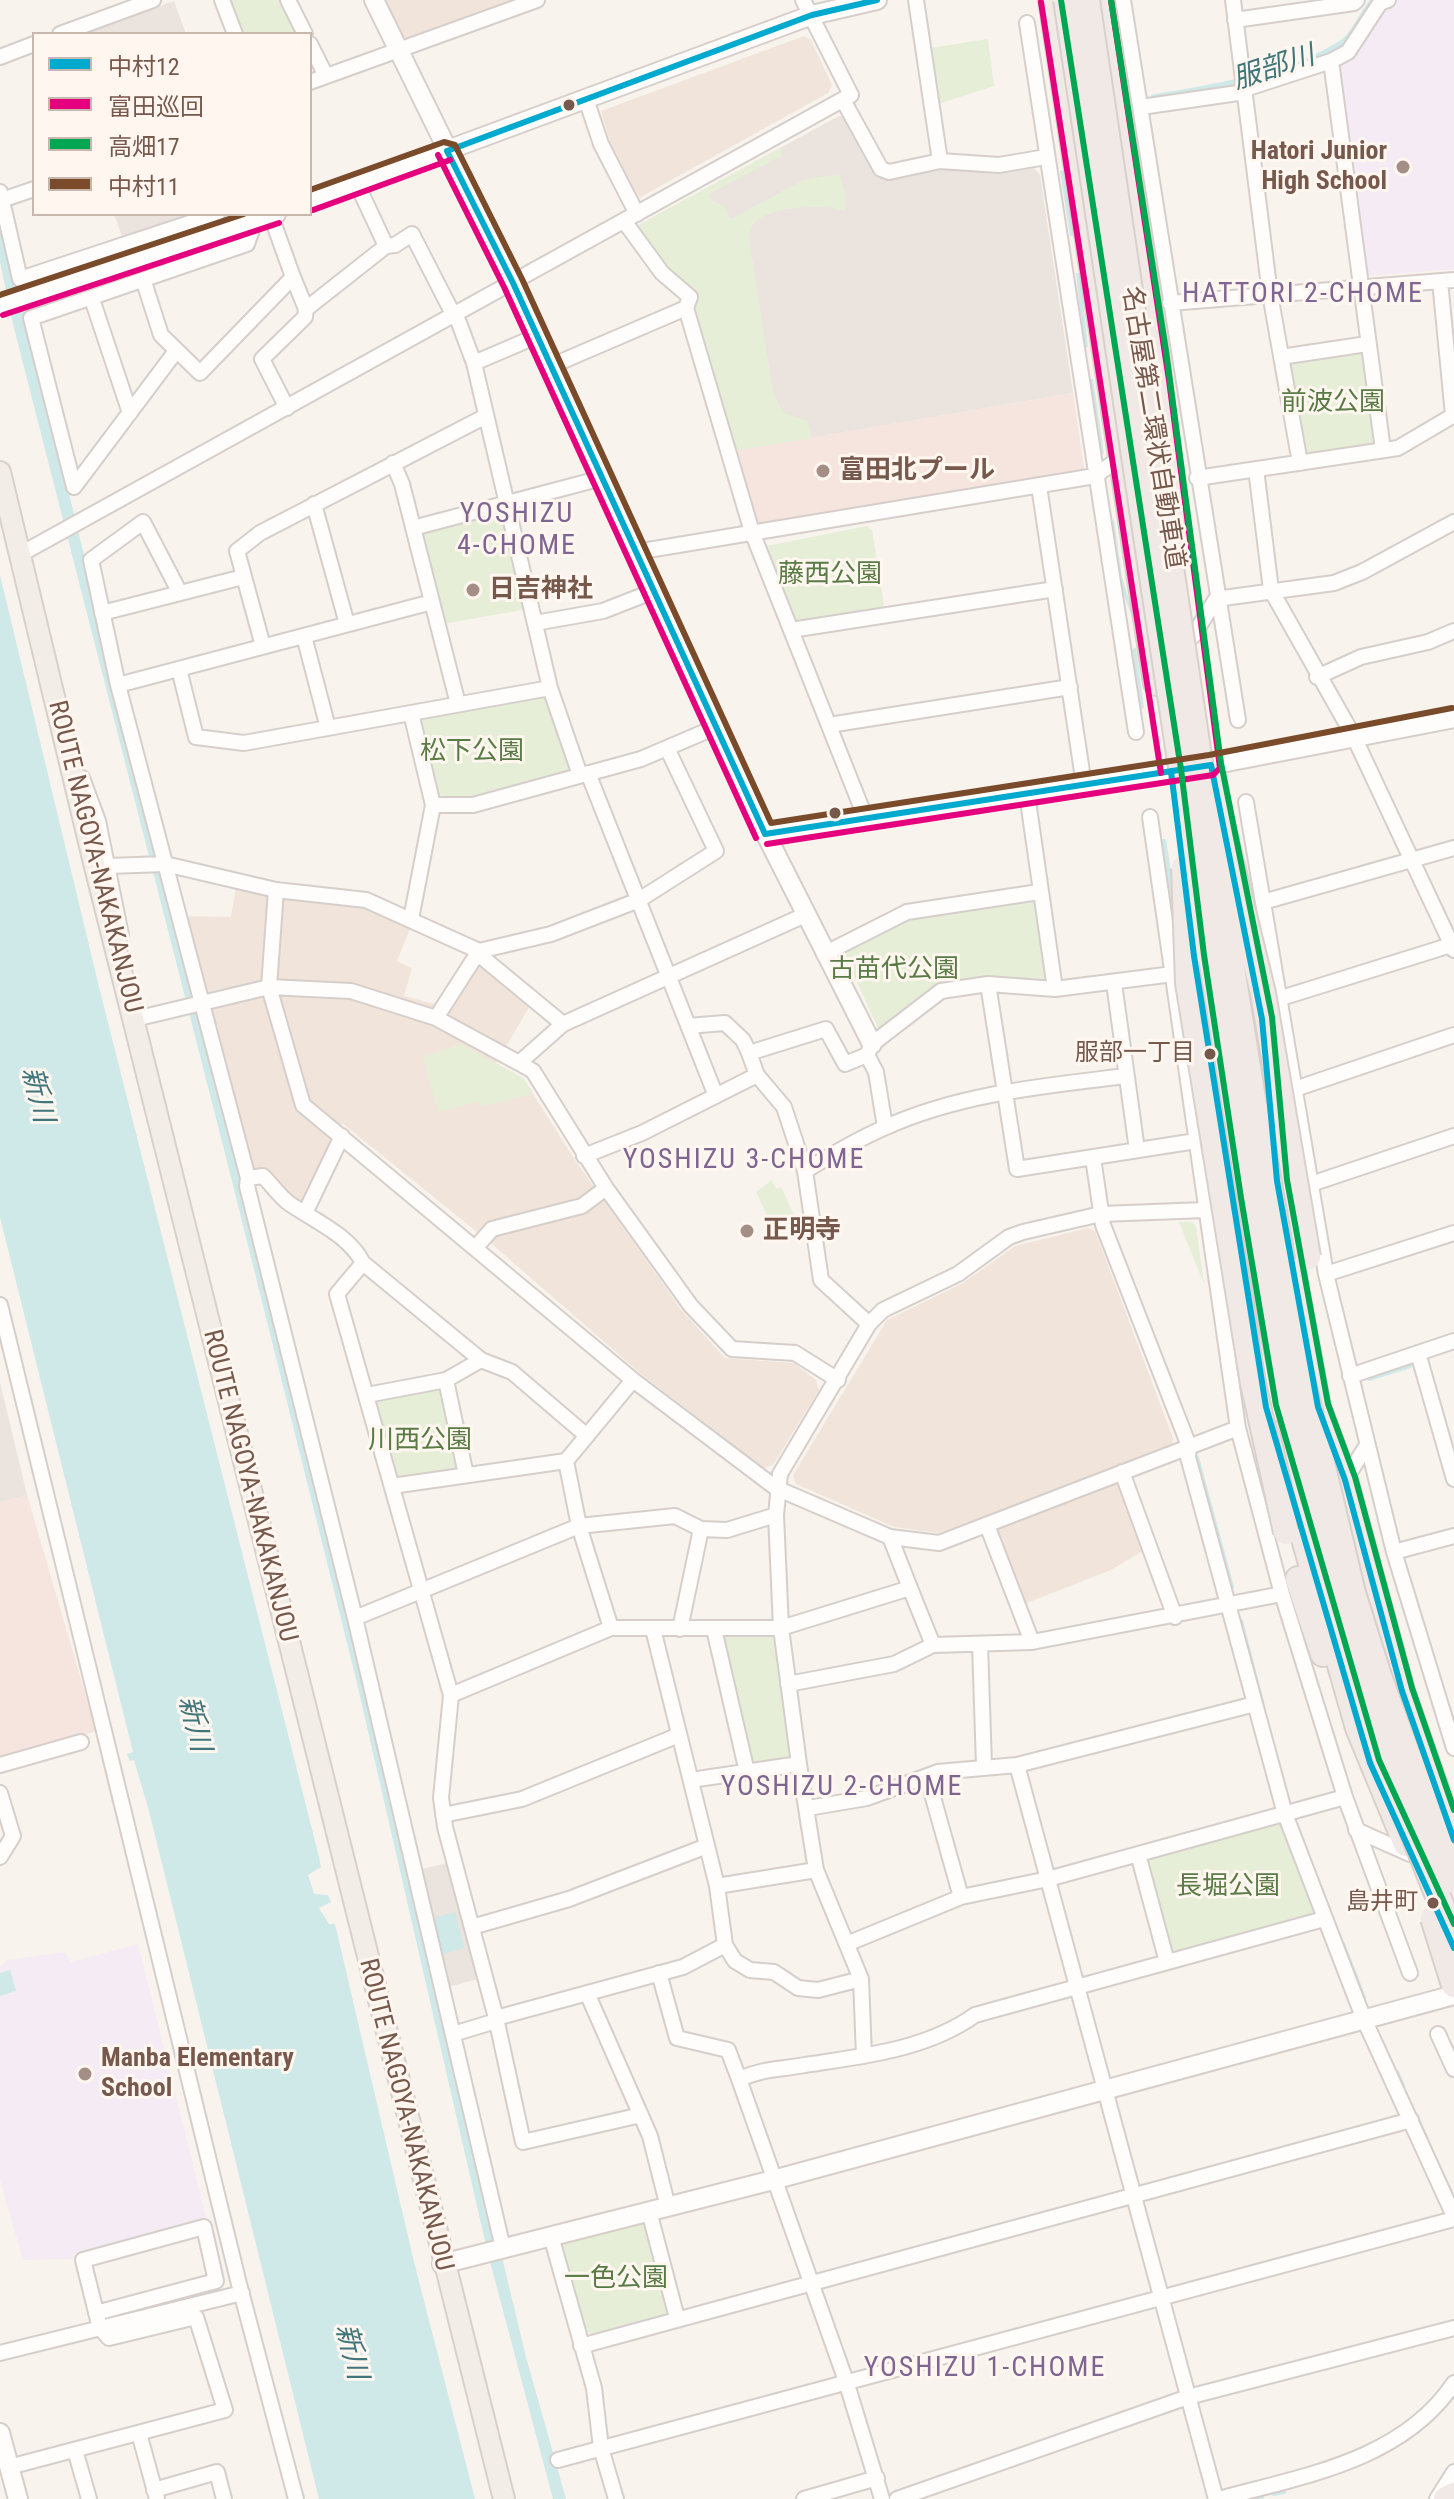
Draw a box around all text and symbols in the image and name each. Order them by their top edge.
legend [32,32,312,216]
water label: 服部川 [1229,40,1319,98]
text: 中村12 [108,53,180,81]
text: 富田巡回 [108,93,204,121]
unlabelled marker [561,97,577,113]
text: 高畑17 [108,133,180,161]
place label: Hatori Junior High School [1251,136,1387,198]
marker: Hatori Junior High School [1394,158,1412,176]
text: 中村11 [108,173,180,201]
district label: HATTORI 2-CHOME [1182,278,1424,312]
street label: 名古屋第二環状自動車道 [1114,284,1190,572]
park label: 前波公園 [1281,387,1385,419]
place label: 富田北プール [839,455,995,487]
marker: 富田北プール [814,462,832,480]
district label: YOSHIZU 4-CHOME [457,498,577,564]
park label: 藤西公園 [778,559,882,591]
place label: 日吉神社 [489,574,593,606]
marker: 日吉神社 [464,581,482,599]
street label: ROUTE NAGOYA-NAKAKANJOU [40,698,148,1016]
park label: 松下公園 [420,736,524,768]
unlabelled marker [827,805,843,821]
park label: 古苗代公園 [829,954,959,986]
place label: 服部一丁目 [1075,1040,1195,1068]
marker: 服部一丁目 [1202,1046,1218,1062]
water label: 新川 [13,1064,59,1126]
district label: YOSHIZU 3-CHOME [623,1144,865,1178]
place label: 正明寺 [763,1215,841,1247]
marker: 正明寺 [738,1222,756,1240]
street label: ROUTE NAGOYA-NAKAKANJOU [195,1327,303,1645]
park label: 川西公園 [368,1425,472,1457]
water label: 新川 [170,1693,216,1755]
district label: YOSHIZU 2-CHOME [721,1771,963,1805]
park label: 長堀公園 [1176,1871,1280,1903]
place label: 島井町 [1346,1889,1418,1917]
marker: 島井町 [1425,1895,1441,1911]
street label: ROUTE NAGOYA-NAKAKANJOU [351,1956,459,2274]
place label: Manba Elementary School [101,2043,294,2104]
marker: Manba Elementary School [76,2065,94,2083]
park label: 一色公園 [564,2263,668,2295]
water label: 新川 [327,2321,373,2383]
district label: YOSHIZU 1-CHOME [864,2352,1106,2386]

